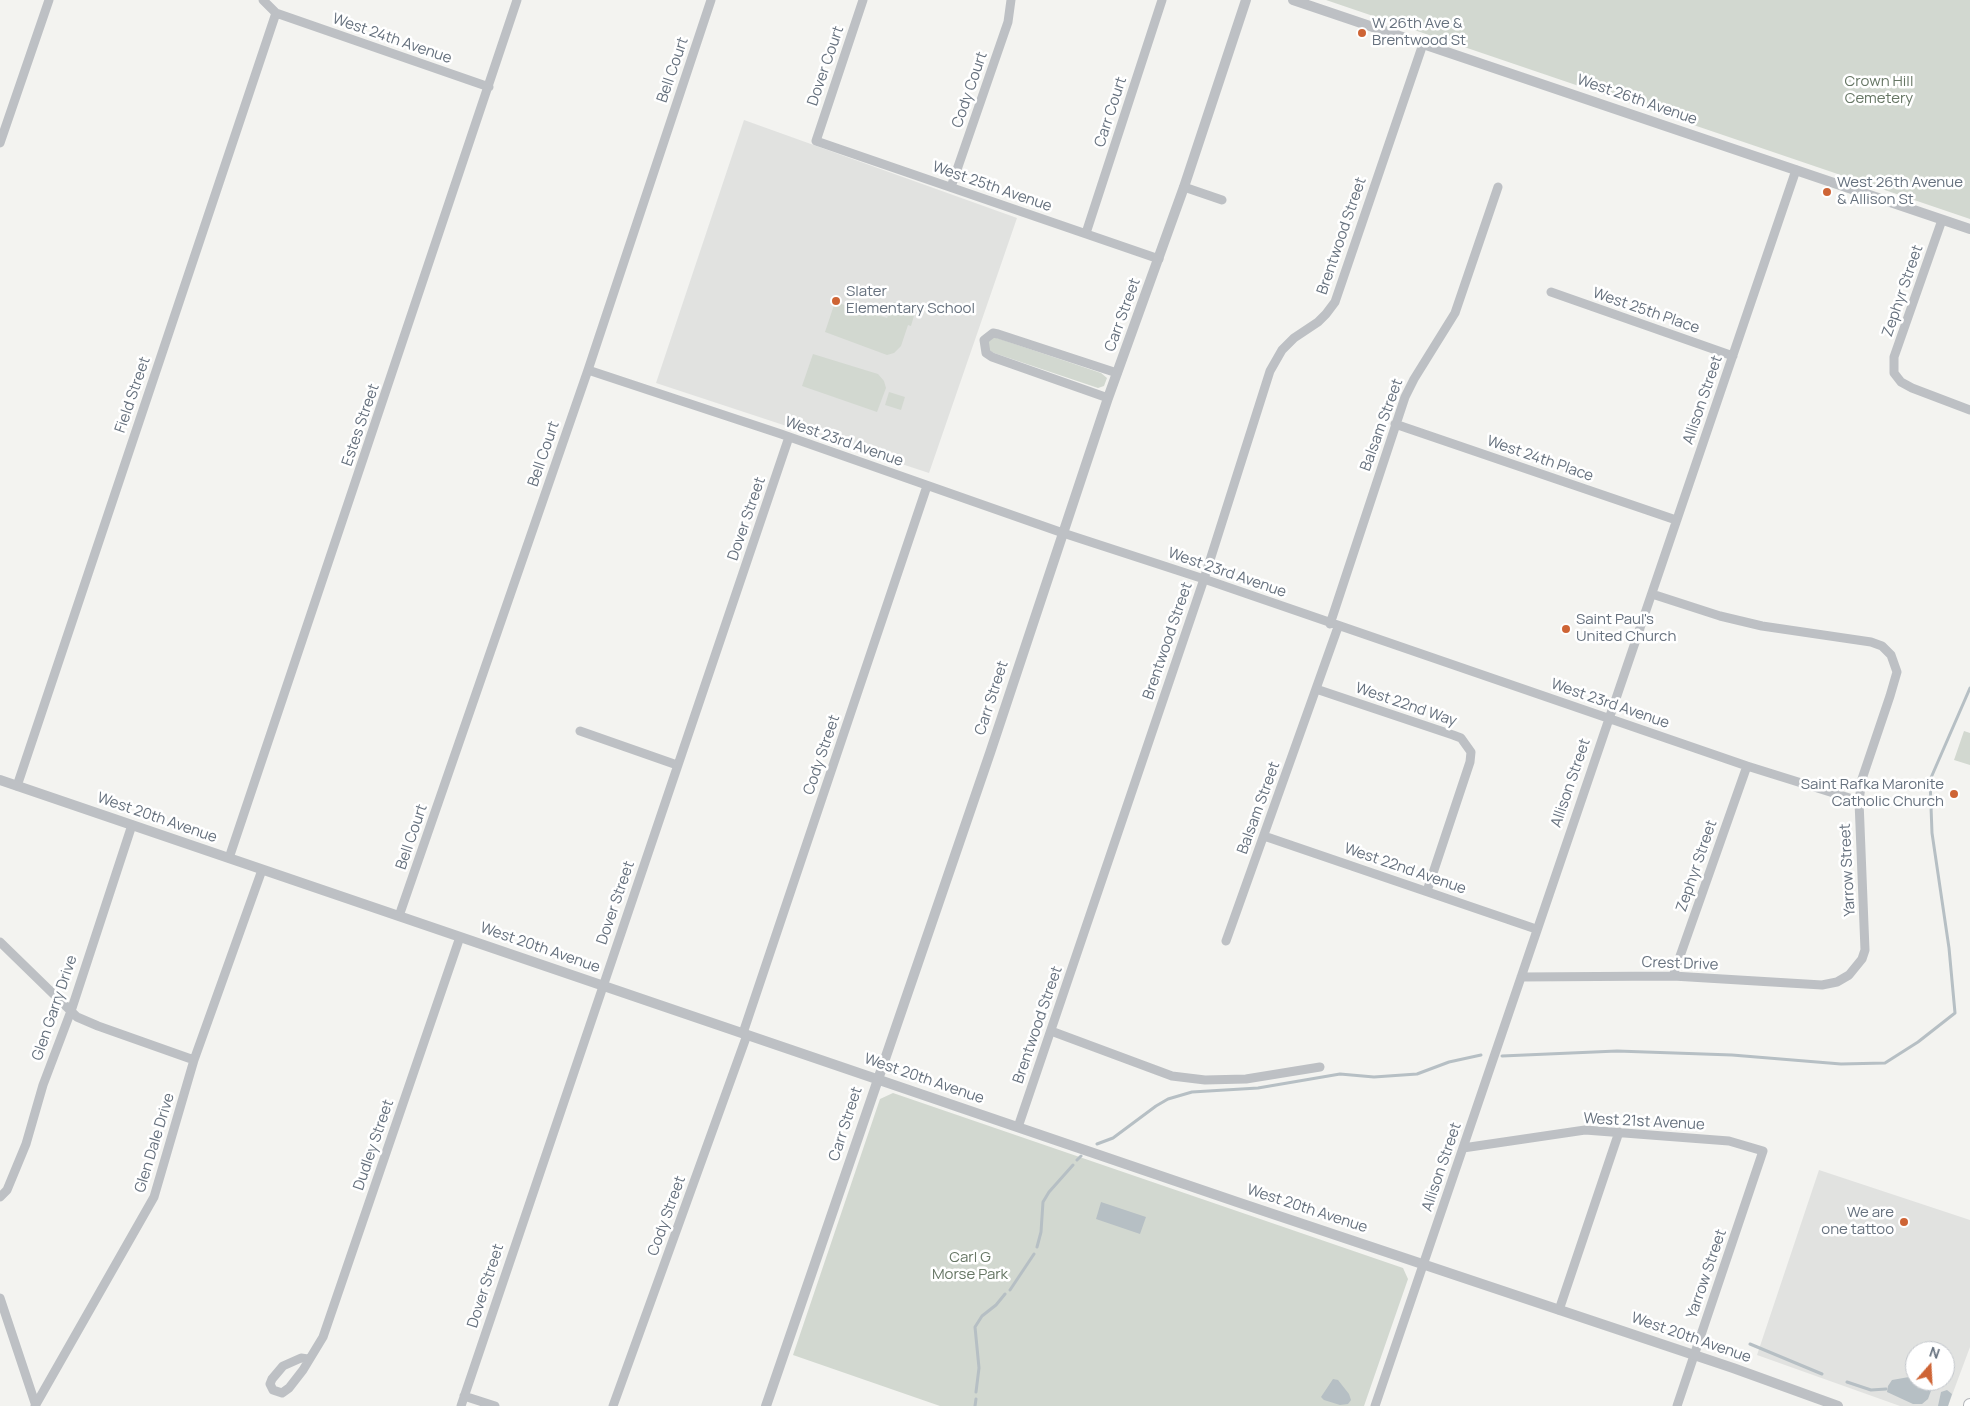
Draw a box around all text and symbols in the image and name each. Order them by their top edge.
street label: West 24th Avenue [330,10,454,68]
place label: W 26th Ave & Brentwood St [1372,15,1466,50]
street label: Dover Court [804,24,848,108]
marker: W 26th Ave & Brentwood St [1356,27,1368,39]
street label: Bell Court [653,35,693,105]
street label: Cody Court [949,50,991,130]
street label: West 26th Avenue [1575,71,1699,129]
park label: Crown Hill Cemetery [1845,73,1913,108]
street label: Carr Court [1091,75,1131,149]
street label: West 25th Avenue [930,158,1054,216]
place label: West 26th Avenue & Allison St [1837,174,1963,209]
street label: Brentwood Street [1313,175,1371,297]
marker: West 26th Avenue & Allison St [1821,186,1833,198]
street label: Zephyr Street [1879,243,1927,339]
street label: Carr Street [1101,276,1145,354]
place label: Slater Elementary School [846,283,975,318]
street label: West 25th Place [1590,284,1702,338]
marker: Slater Elementary School [830,295,842,307]
street label: Allison Street [1679,353,1727,447]
street label: Field Street [112,355,154,435]
street label: Balsam Street [1357,376,1407,474]
street label: Estes Street [339,381,383,469]
street label: West 23rd Avenue [782,413,906,471]
street label: Bell Court [524,419,564,489]
street label: West 24th Place [1484,432,1596,486]
street label: Dover Street [724,475,770,563]
street label: West 23rd Avenue [1165,544,1289,602]
street label: Brentwood Street [1139,580,1197,702]
place label: Saint Paul's United Church [1576,611,1676,646]
marker: Saint Paul's United Church [1560,623,1572,635]
street label: Carr Street [972,659,1012,737]
street label: West 23rd Avenue [1548,675,1672,733]
street label: West 22nd Way [1353,679,1459,731]
street label: Cody Street [800,713,844,797]
street label: Allison Street [1547,736,1595,830]
street label: Balsam Street [1234,759,1284,857]
place label: Saint Rafka Maronite Catholic Church [1801,776,1944,811]
marker: Saint Rafka Maronite Catholic Church [1948,788,1960,800]
street label: West 20th Avenue [95,789,219,847]
street label: Bell Court [392,802,432,872]
street label: Zephyr Street [1673,818,1721,914]
street label: Yarrow Street [1837,823,1859,917]
street label: West 22nd Avenue [1342,840,1468,898]
street label: Dover Street [593,859,639,947]
street label: West 20th Avenue [478,919,602,977]
street label: Glen Garry Drive [29,953,81,1063]
street label: Crest Drive [1641,954,1719,974]
street label: Brentwood Street [1009,964,1067,1086]
street label: West 20th Avenue [862,1050,986,1108]
street label: Carr Street [826,1085,866,1163]
street label: Glen Dale Drive [131,1091,179,1195]
street label: Dudley Street [350,1097,398,1193]
street label: West 21st Avenue [1583,1110,1705,1134]
street label: Allison Street [1418,1120,1466,1214]
street label: Cody Street [644,1174,690,1258]
street label: West 20th Avenue [1244,1181,1370,1237]
place label: We are one tattoo [1821,1204,1894,1239]
marker: We are one tattoo [1898,1216,1910,1228]
street label: Yarrow Street [1683,1227,1731,1321]
street label: Dover Street [464,1242,508,1330]
park label: Carl G Morse Park [932,1249,1008,1284]
street label: West 20th Avenue [1629,1309,1753,1367]
north arrow [1905,1341,1955,1391]
text: N [1927,1342,1943,1363]

